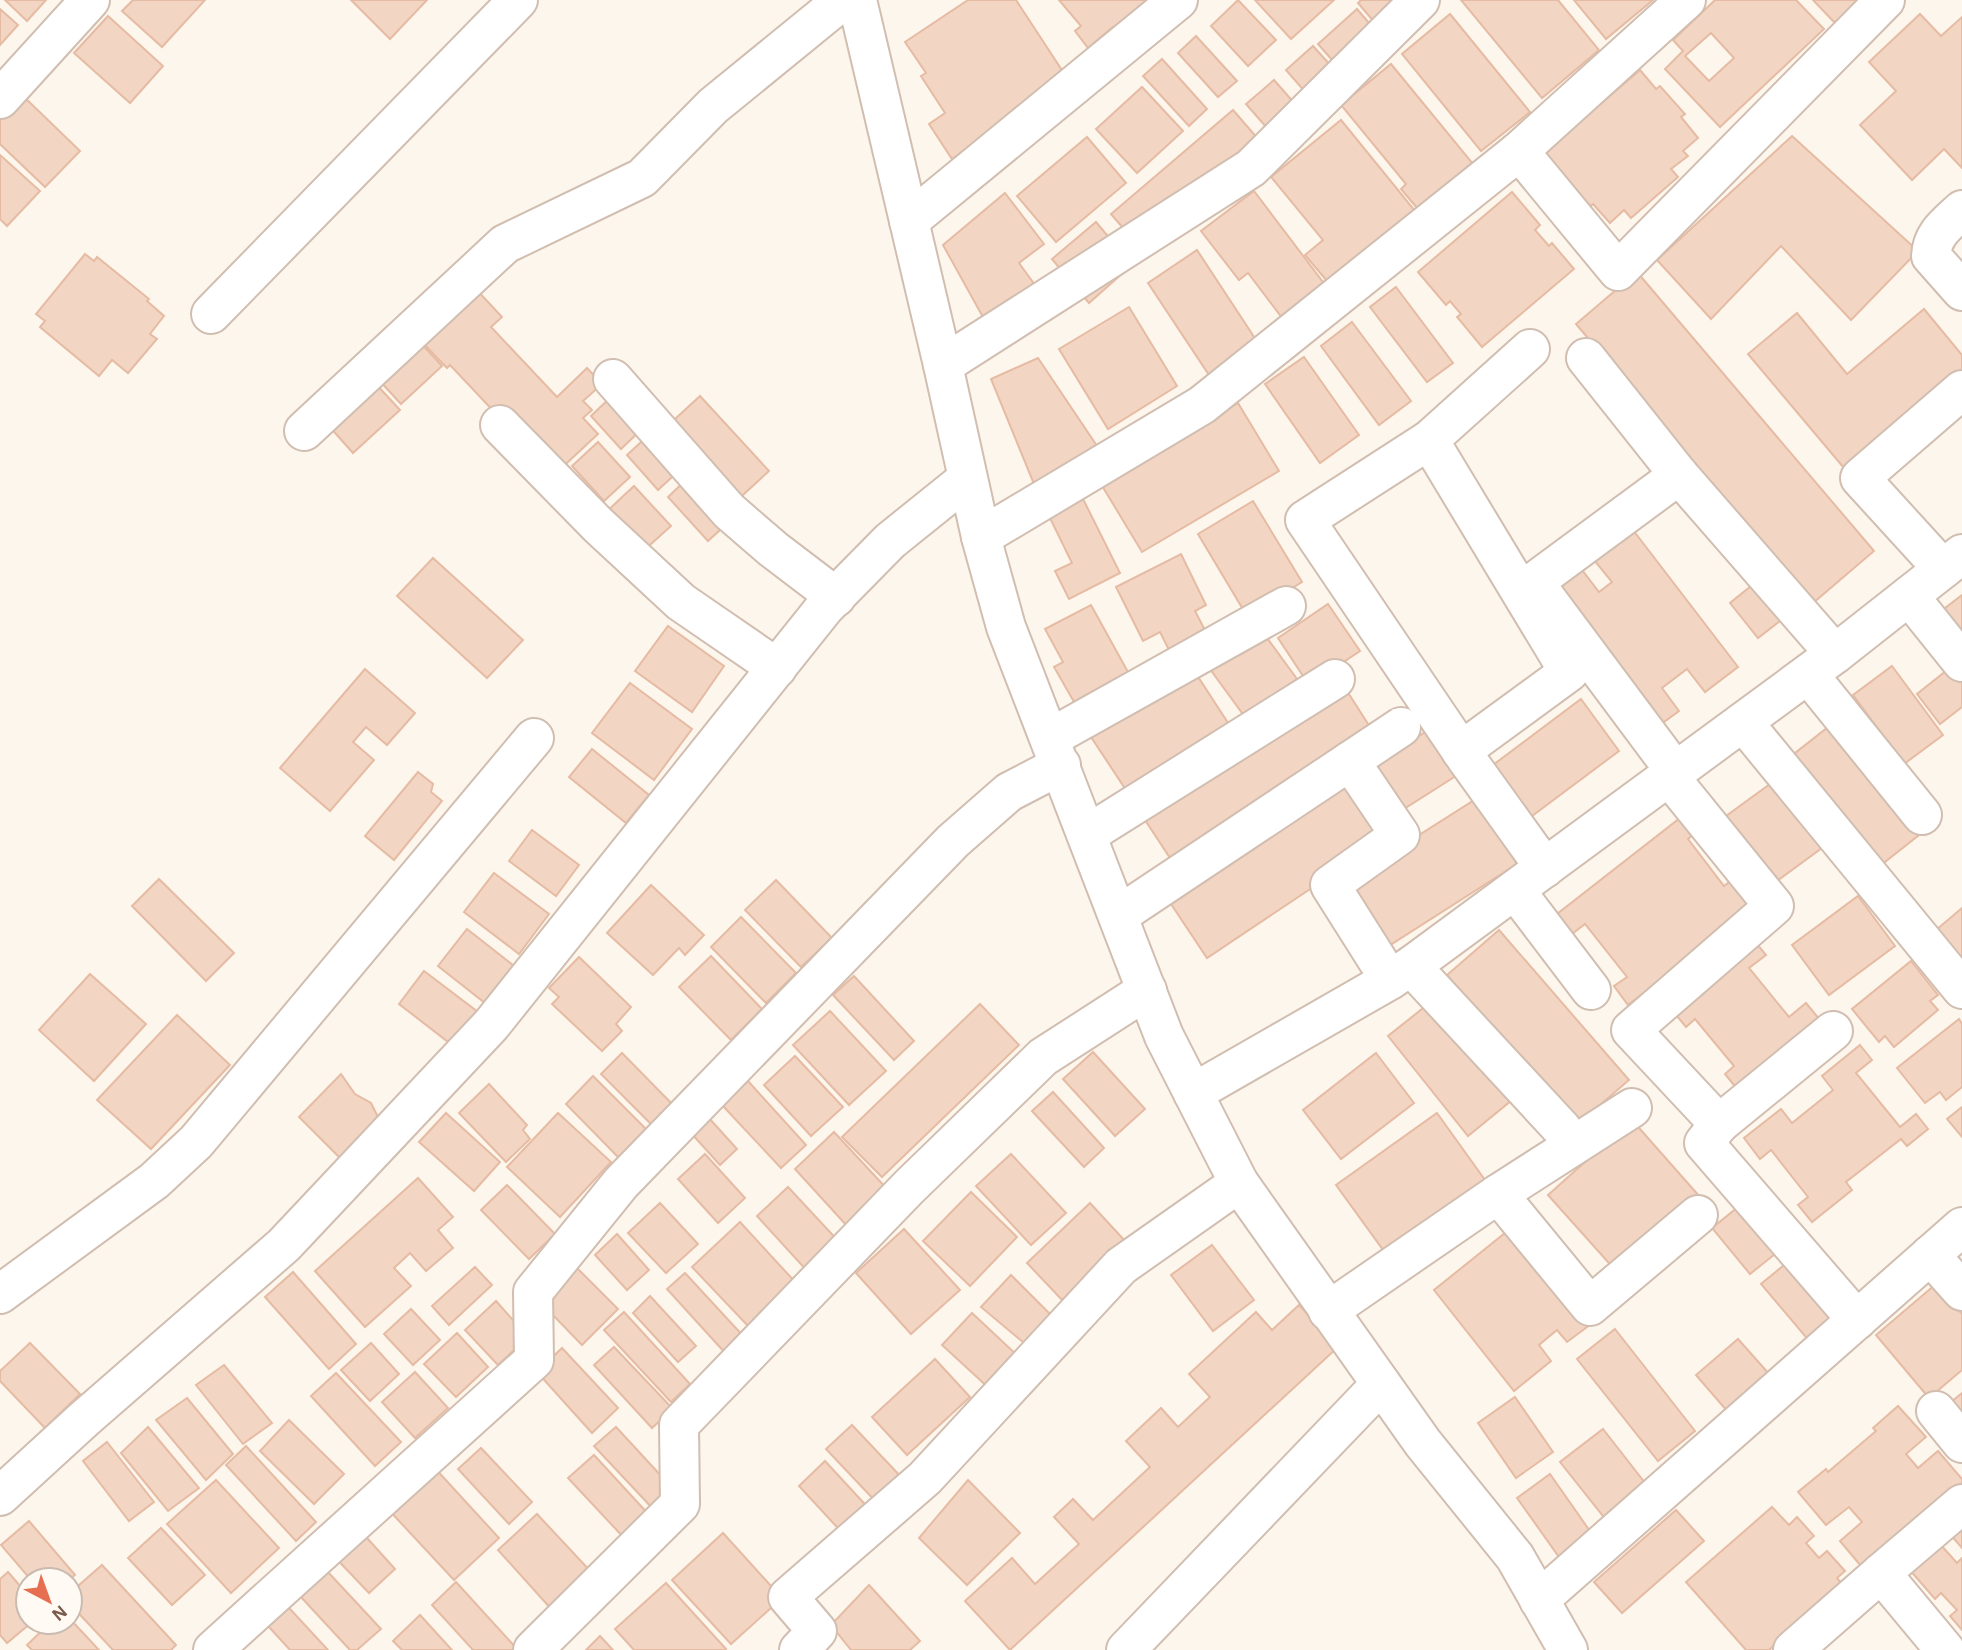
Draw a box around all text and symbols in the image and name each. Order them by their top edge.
north arrow [14,1566,84,1636]
text: N [48,1601,70,1624]

